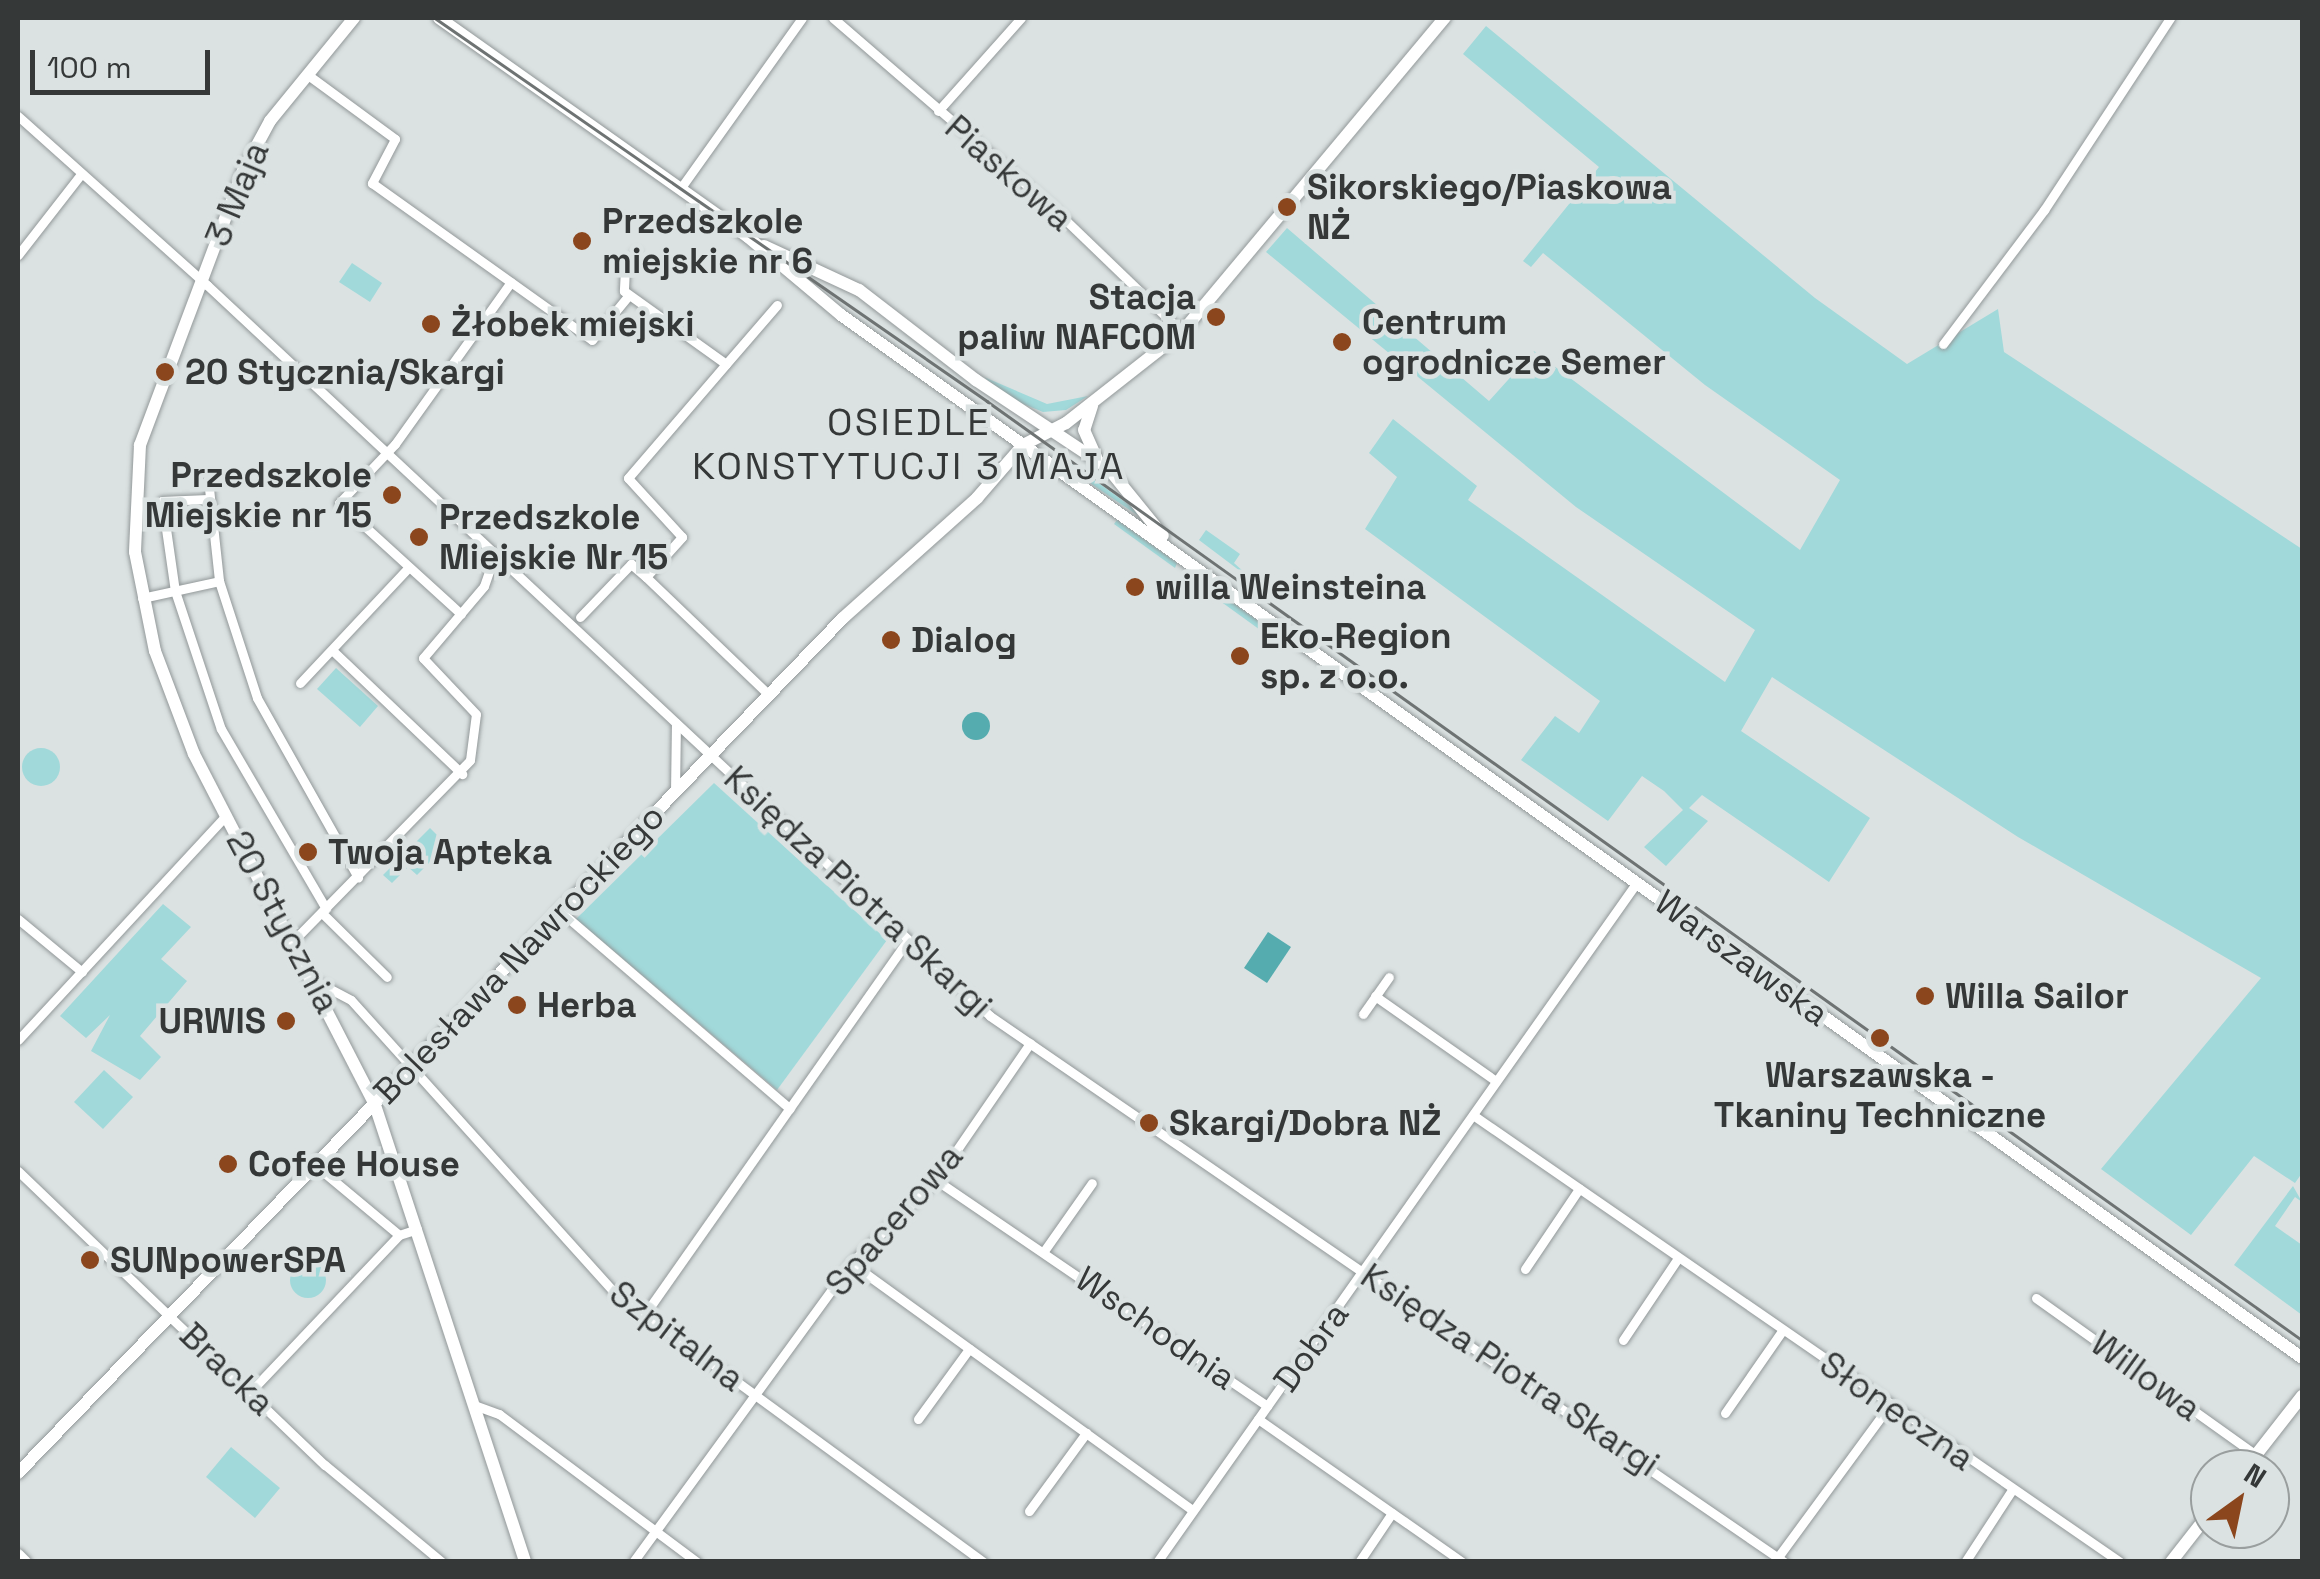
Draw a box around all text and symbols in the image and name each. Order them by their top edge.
scale bar [35,30,215,92]
text: 100 m [47,48,132,87]
street label: Piaskowa [937,106,1081,240]
street label: 3 Maja [196,135,278,253]
place label: Sikorskiego/Piaskowa NŻ [1307,166,1672,248]
marker: Sikorskiego/Piaskowa NŻ [1276,196,1298,218]
place label: Przedszkole miejskie nr 6 [602,200,813,282]
marker: Przedszkole miejskie nr 6 [571,230,593,252]
place label: Stacja paliw NAFCOM [957,276,1196,358]
place label: Centrum ogrodnicze Semer [1362,301,1666,383]
place label: Żłobek miejski [451,303,695,345]
marker: Stacja paliw NAFCOM [1205,306,1227,328]
marker: Żłobek miejski [420,313,442,335]
marker: Centrum ogrodnicze Semer [1331,331,1353,353]
place label: 20 Stycznia/Skargi [185,351,505,393]
marker: 20 Stycznia/Skargi [154,361,176,383]
district label: OSIEDLE KONSTYTUCJI 3 MAJA [692,400,1126,489]
place label: Przedszkole Miejskie nr 15 [145,454,372,536]
marker: Przedszkole Miejskie nr 15 [381,484,403,506]
place label: Przedszkole Miejskie Nr 15 [439,496,668,578]
marker: Przedszkole Miejskie Nr 15 [408,526,430,548]
place label: willa Weinsteina [1155,566,1426,608]
marker: willa Weinsteina [1124,576,1146,598]
place label: Eko-Region sp. z o.o. [1260,615,1452,697]
place label: Dialog [911,619,1017,661]
marker: Dialog [880,629,902,651]
marker: Eko-Region sp. z o.o. [1229,645,1251,667]
street label: Księdza Piotra Skargi [716,757,1000,1027]
street label: Bolesława Nawrockiego [365,795,673,1113]
street label: 20 Stycznia [217,824,349,1020]
place label: Twoja Apteka [328,831,553,873]
marker: Twoja Apteka [297,841,319,863]
street label: Warszawska [1647,881,1837,1035]
place label: Willa Sailor [1945,975,2129,1017]
place label: Herba [537,984,637,1026]
marker: Willa Sailor [1914,985,1936,1007]
marker: Herba [506,994,528,1016]
place label: URWIS [158,1000,266,1042]
marker: URWIS [275,1010,297,1032]
marker: Warszawska - Tkaniny Techniczne [1869,1027,1891,1049]
place label: Warszawska - Tkaniny Techniczne [1713,1054,2047,1136]
place label: Skargi/Dobra NŻ [1169,1102,1442,1144]
marker: Skargi/Dobra NŻ [1138,1112,1160,1134]
street label: Spacerowa [817,1136,971,1304]
place label: Cofee House [248,1143,460,1185]
marker: Cofee House [217,1153,239,1175]
place label: SUNpowerSPA [110,1239,346,1281]
marker: SUNpowerSPA [79,1249,101,1271]
street label: Księdza Piotra Skargi [1353,1255,1667,1485]
street label: Wschodnia [1068,1258,1244,1398]
street label: Szpitalna [602,1272,752,1400]
street label: Dobra [1265,1294,1357,1400]
street label: Bracka [171,1314,283,1424]
street label: Willowa [2083,1322,2209,1430]
street label: Słoneczna [1812,1343,1982,1479]
north arrow [2190,1449,2290,1549]
text: N [2238,1455,2273,1496]

